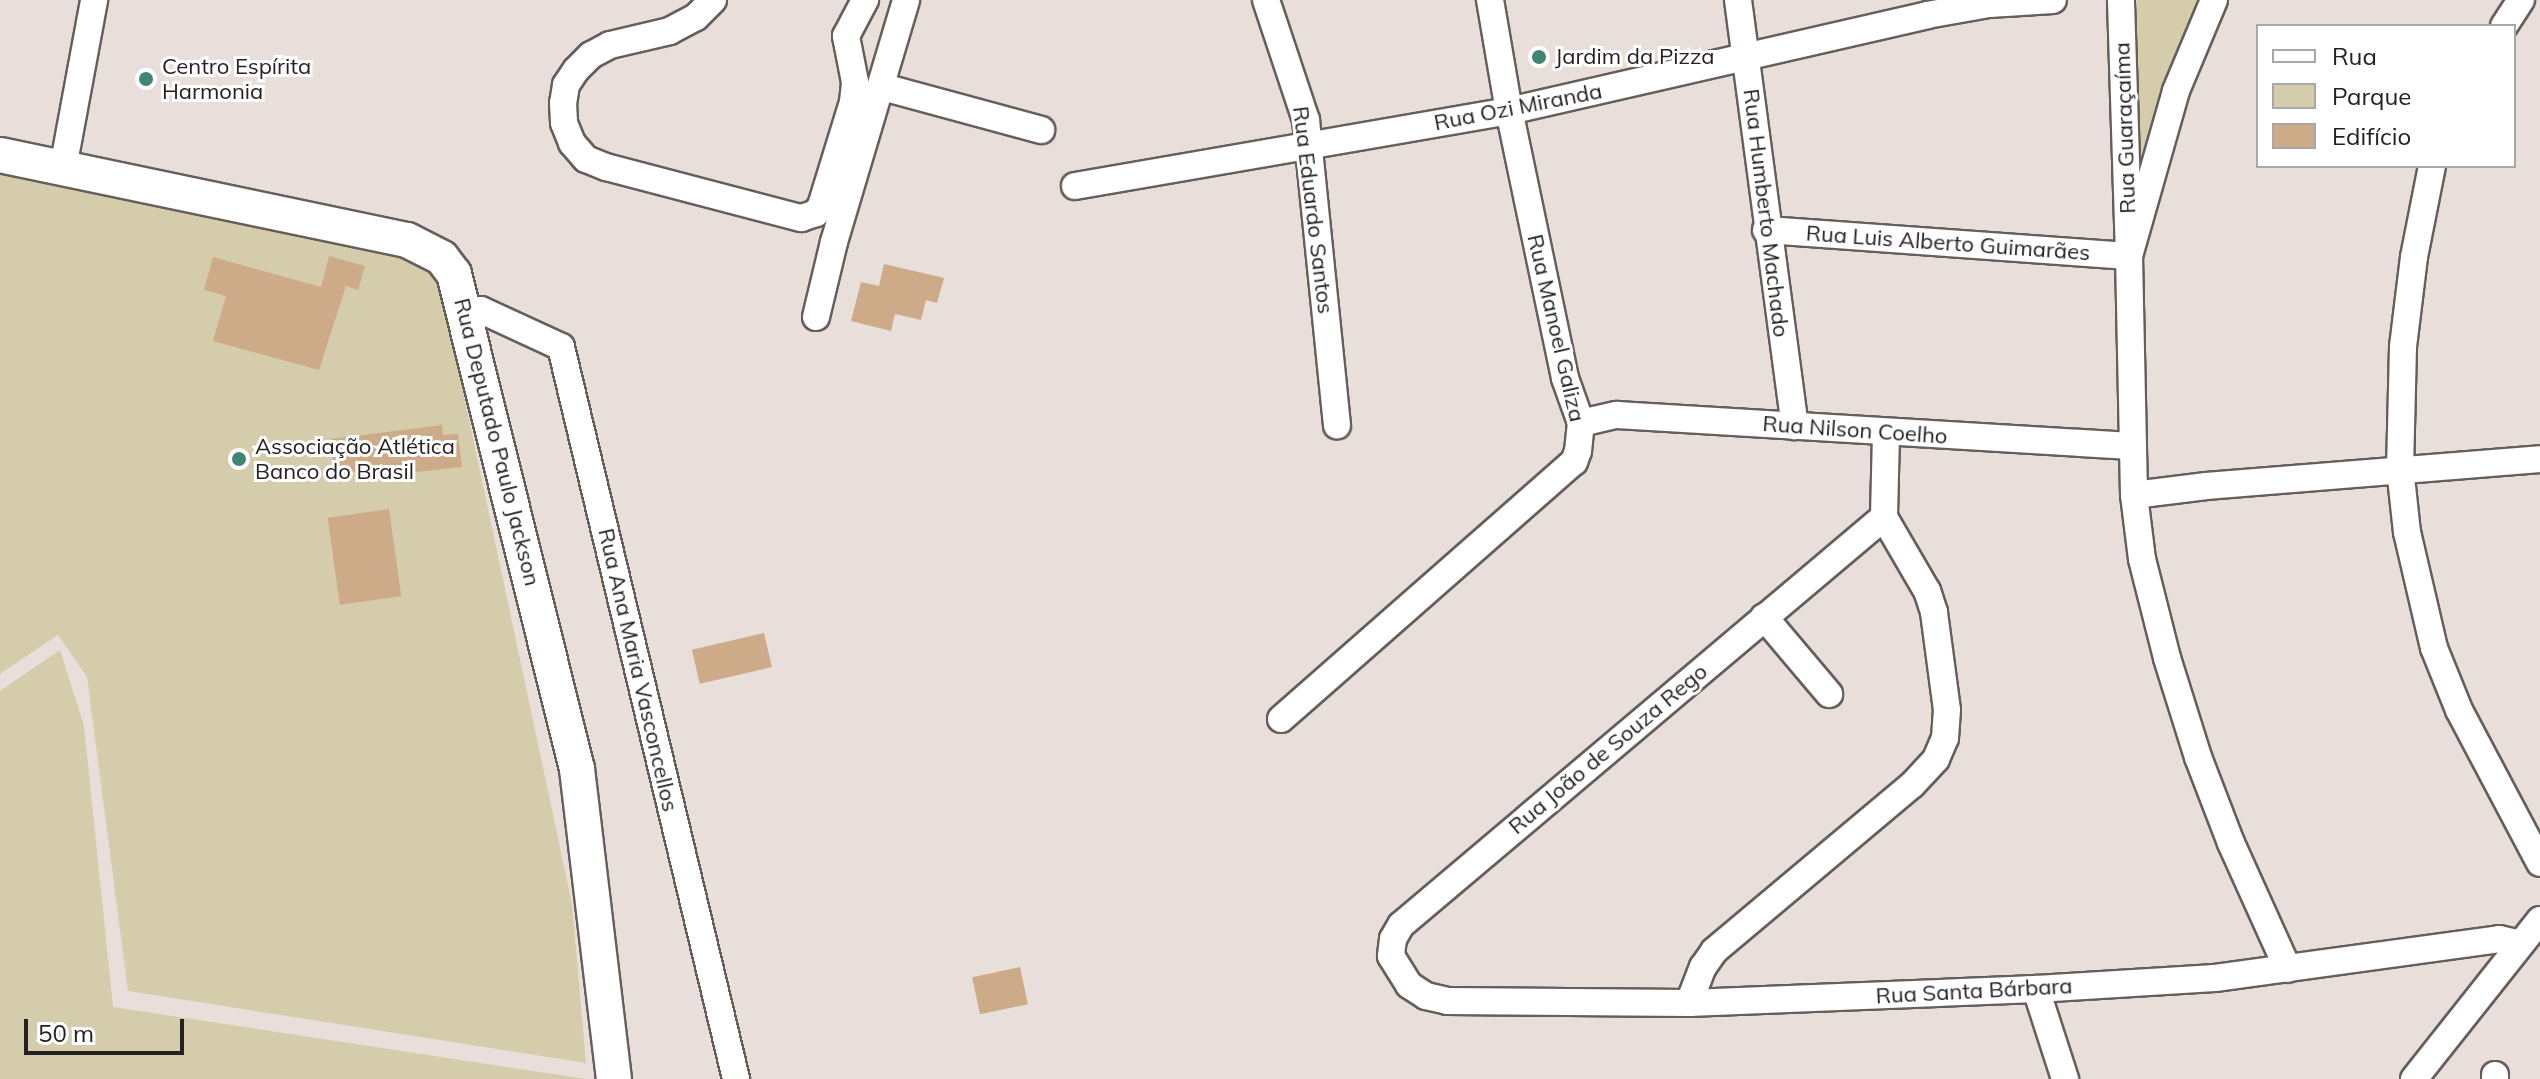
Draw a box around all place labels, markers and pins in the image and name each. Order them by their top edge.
place label: Jardim da Pizza [1555,44,1714,70]
marker: Jardim da Pizza [1530,48,1548,66]
place label: Centro Espírita Harmonia [162,53,311,104]
marker: Centro Espírita Harmonia [137,70,155,88]
place label: Associação Atlética Banco do Brasil [255,433,455,484]
marker: Associação Atlética Banco do Brasil [230,450,248,468]

